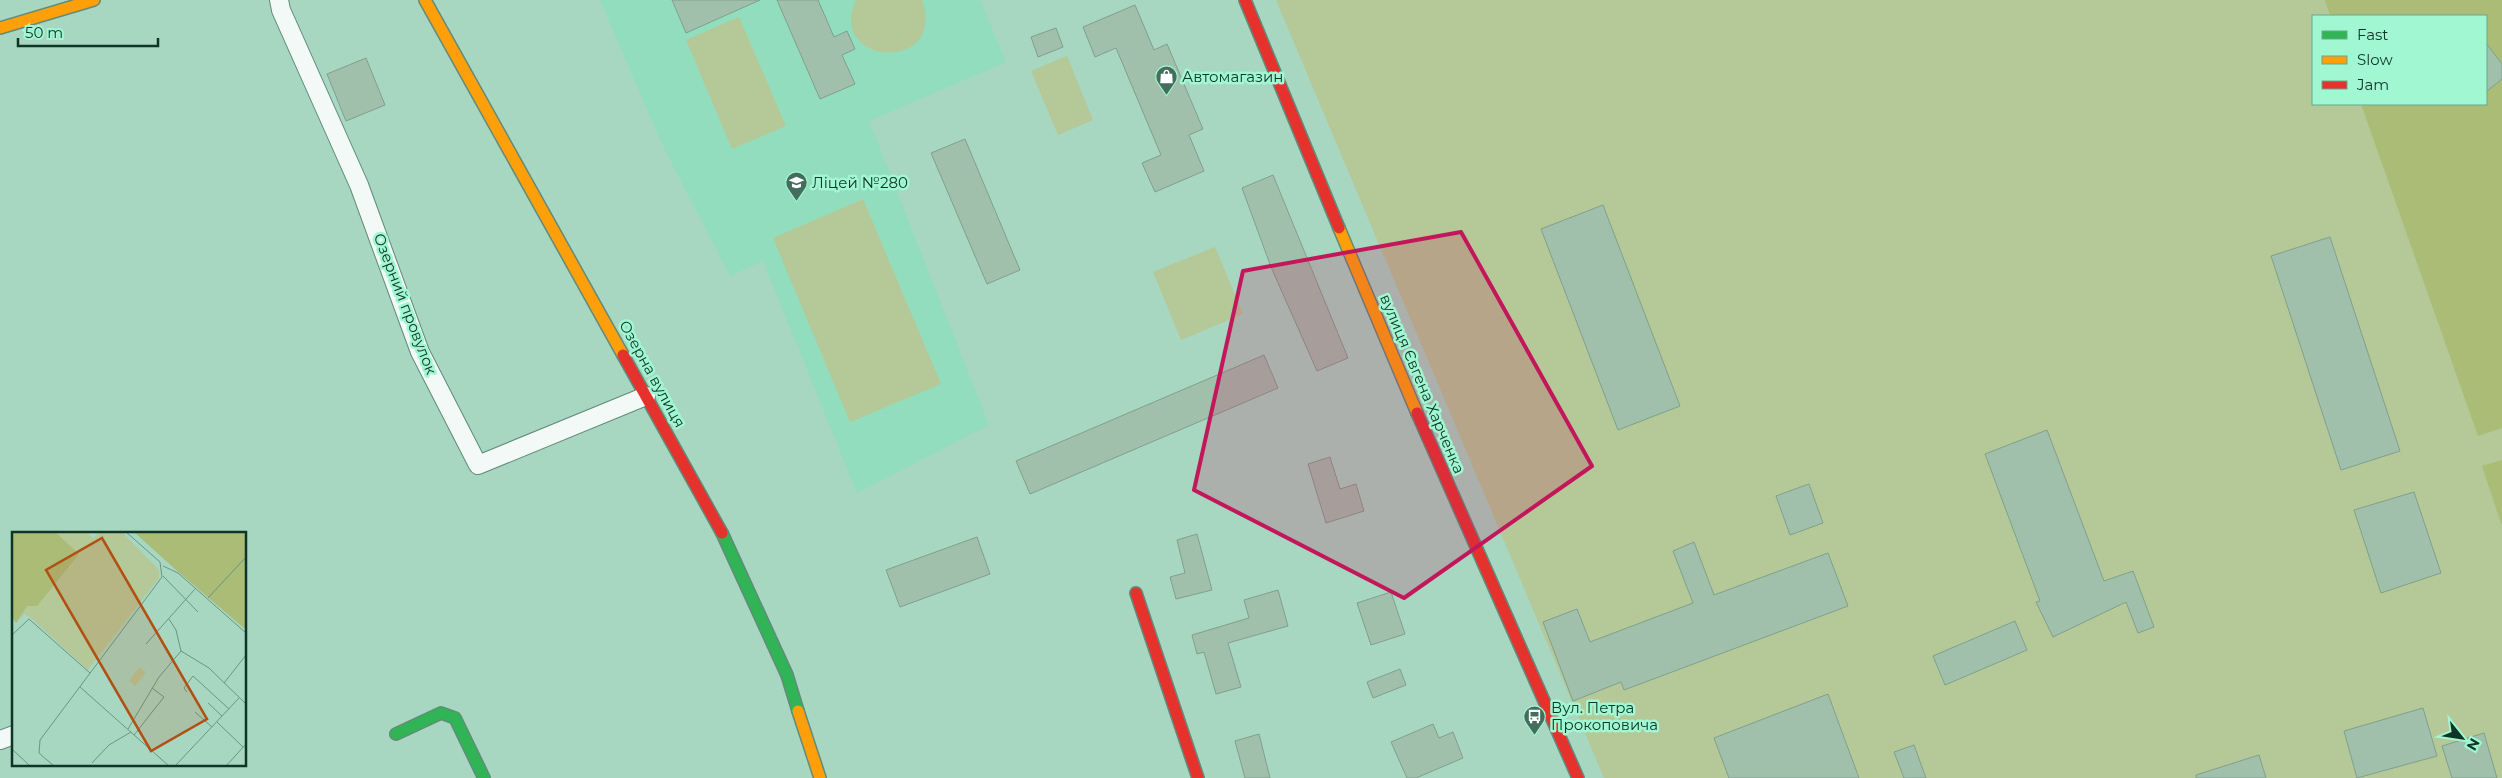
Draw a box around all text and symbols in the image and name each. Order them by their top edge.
scale bar [18,15,158,47]
legend [2312,15,2487,105]
text: 50 m [25,23,63,42]
text: Fast [2357,25,2388,44]
text: Slow [2357,50,2393,69]
shop icon: Автомагазин [1154,65,1178,96]
place label: Автомагазин [1182,67,1283,86]
text: Jam [2356,75,2389,94]
school or university icon: Ліцей №280 [784,171,808,202]
place label: Ліцей №280 [812,173,908,192]
street label: Озерний провулок [370,230,441,377]
street label: вулиця Євгена Харченка [1376,291,1469,476]
street label: Озерна вулиця [615,317,690,431]
inset map [12,532,246,766]
place label: Вул. Петра Прокоповича [1551,698,1658,734]
bus stop icon: Вул. Петра Прокоповича [1523,705,1547,736]
north arrow [2437,713,2487,763]
text: N [2463,735,2484,754]

